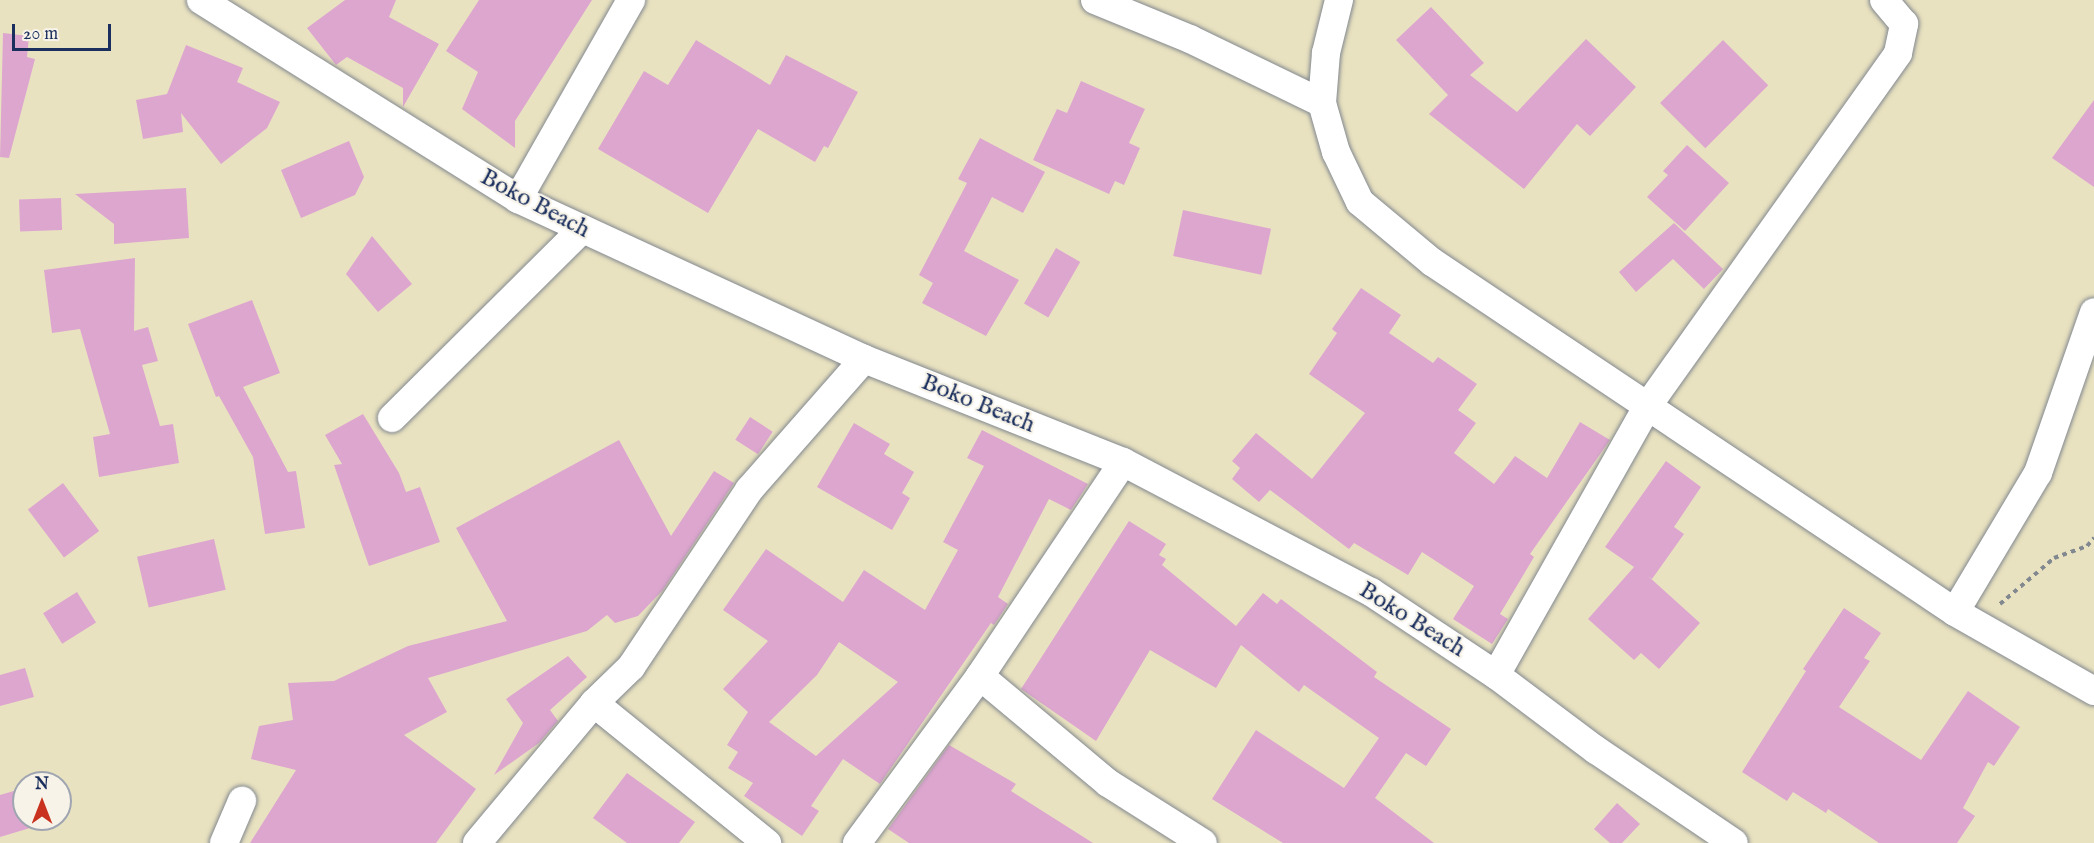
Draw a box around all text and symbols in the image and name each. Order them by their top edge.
scale bar [15,12,114,50]
text: 20 m [23,23,58,46]
street label: Boko Beach [475,163,595,245]
street label: Boko Beach [917,368,1039,440]
street label: Boko Beach [1354,576,1470,664]
north arrow [12,771,72,831]
text: N [35,775,49,795]

